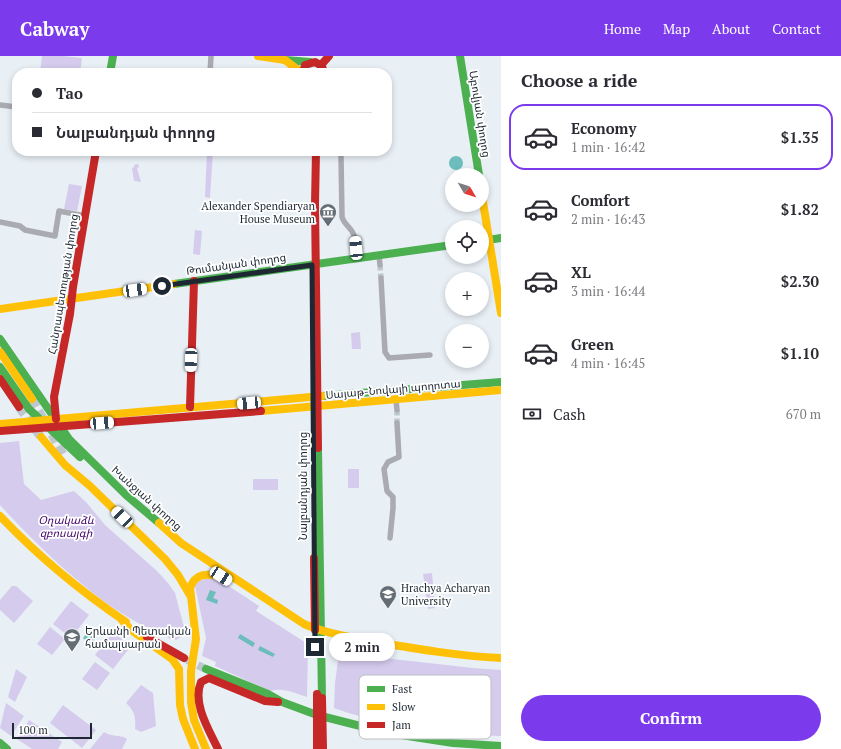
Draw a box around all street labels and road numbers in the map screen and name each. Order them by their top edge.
street label: Աբովյան փողոց [466,70,494,158]
street label: Հանրապետության փողոց [45,213,81,355]
street label: Թումանյան փողոց [185,250,287,278]
street label: Սայաթ-Նովայի պողոտա [325,376,461,402]
street label: Նալբանդյան փողոց [296,432,310,540]
street label: Խանջյան փողոց [109,463,185,533]

